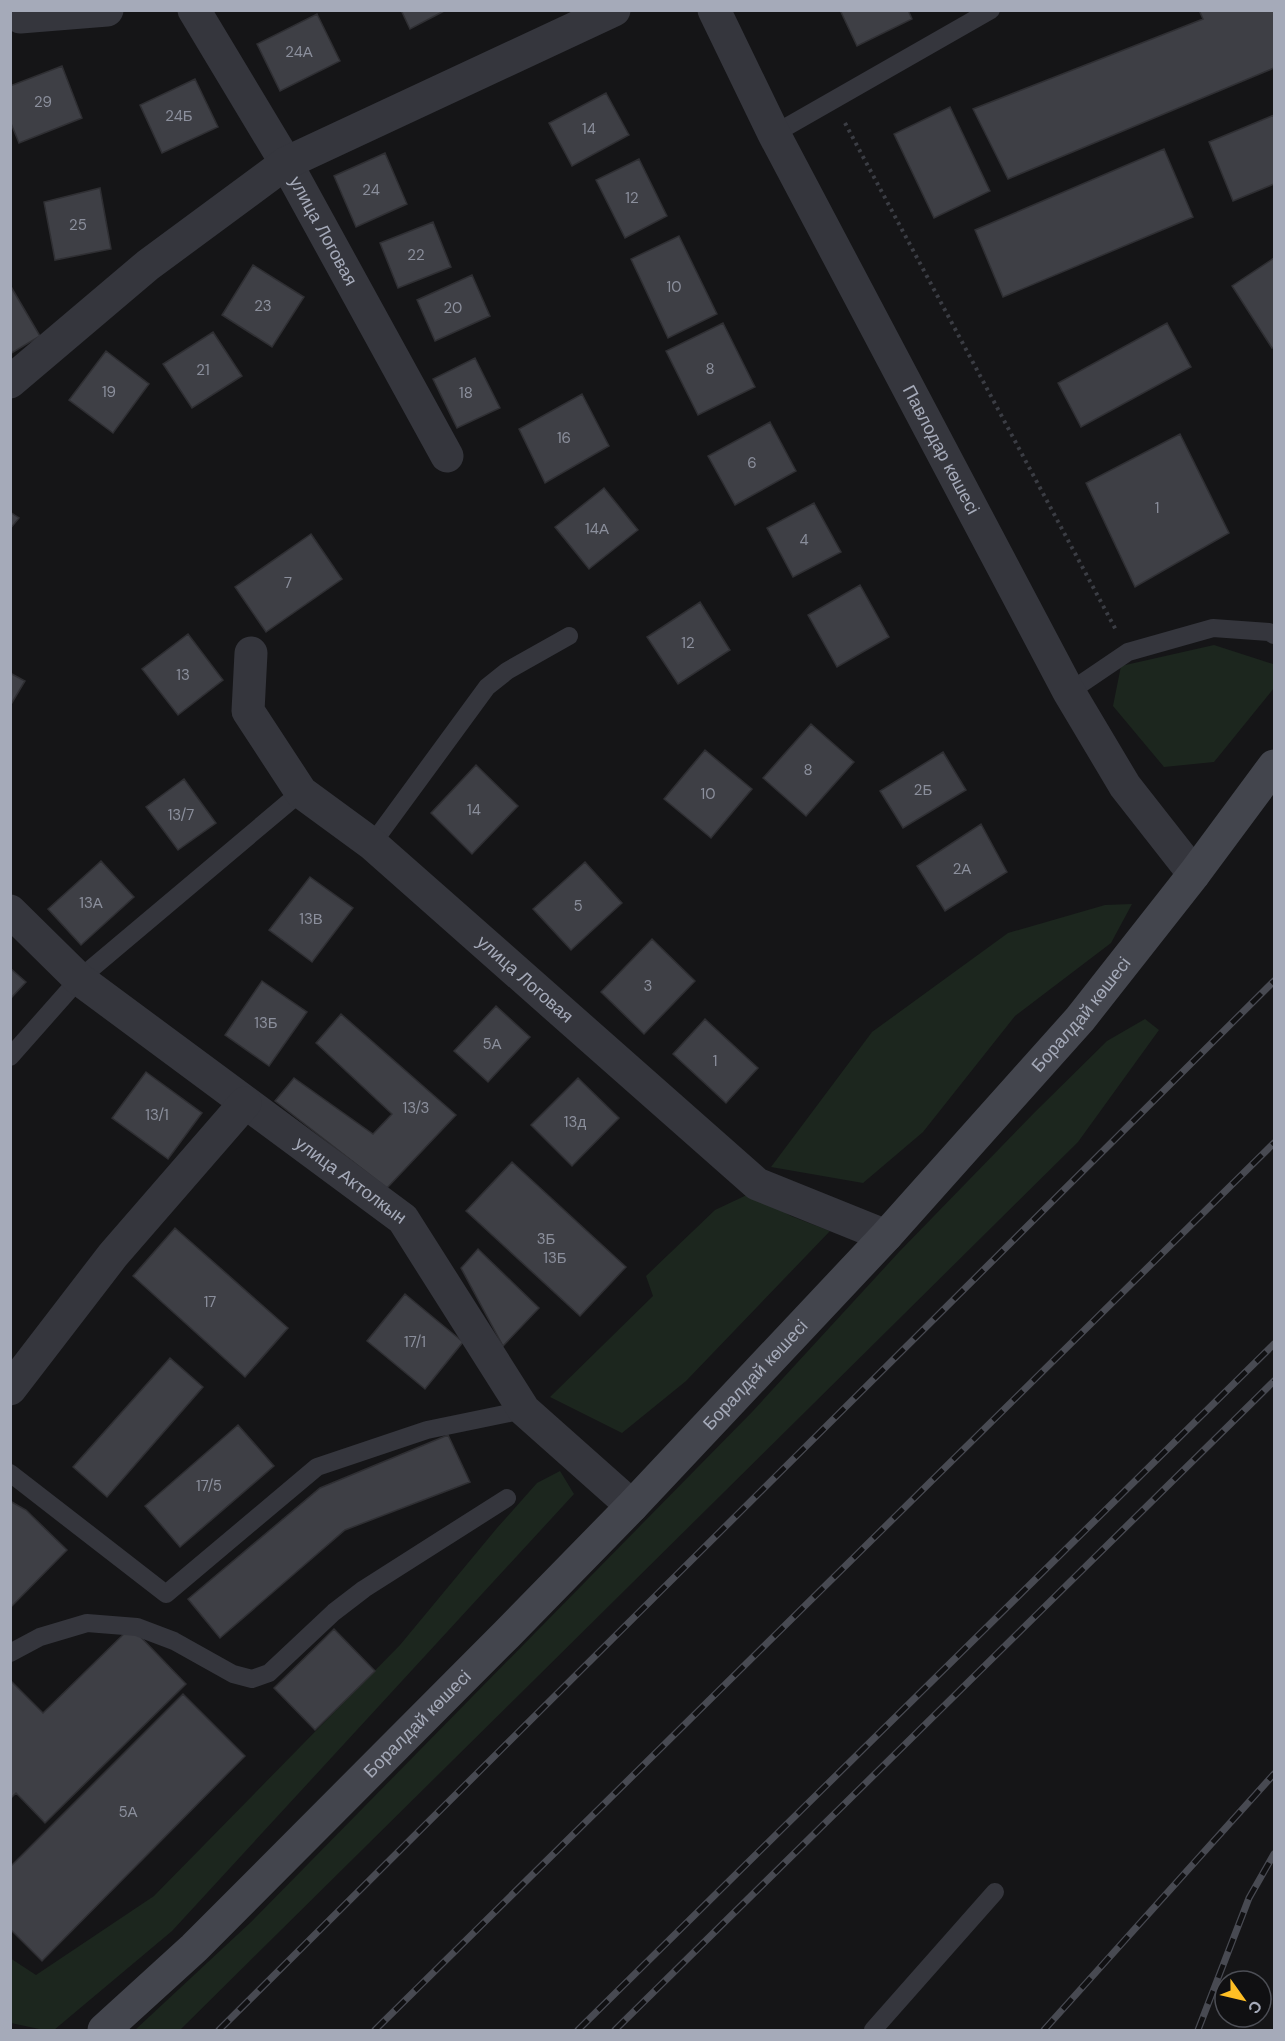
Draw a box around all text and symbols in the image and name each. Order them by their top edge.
house number: 24А [285,42,313,62]
house number: 29 [34,92,52,112]
house number: 24Б [165,106,193,126]
house number: 14 [582,119,596,139]
street label: улица Логовая [284,172,363,290]
house number: 24 [362,180,380,200]
house number: 12 [625,188,639,208]
house number: 25 [69,215,87,235]
house number: 22 [407,245,425,265]
house number: 10 [667,277,681,297]
house number: 23 [254,296,272,316]
house number: 20 [444,298,462,318]
house number: 8 [705,359,715,379]
house number: 21 [196,360,210,380]
street label: Павлодар көшесі [897,381,985,519]
house number: 19 [102,382,116,402]
house number: 18 [459,383,473,403]
house number: 16 [557,428,571,448]
house number: 6 [747,453,757,473]
house number: 1 [1155,498,1159,518]
house number: 14А [585,519,609,539]
house number: 4 [799,530,809,550]
house number: 7 [284,573,292,593]
house number: 12 [681,633,695,653]
house number: 13 [176,665,190,685]
house number: 8 [803,760,813,780]
house number: 2Б [914,780,932,800]
house number: 10 [701,784,715,804]
house number: 14 [467,800,481,820]
house number: 13/7 [168,805,194,825]
house number: 2А [953,859,971,879]
house number: 13А [79,893,103,913]
house number: 5 [573,896,583,916]
house number: 13В [299,909,323,929]
street label: улица Логовая [472,930,578,1028]
street label: Боралдай көшесі [1026,952,1136,1077]
house number: 3 [644,976,652,996]
house number: 13Б [254,1013,278,1033]
house number: 5А [482,1034,502,1054]
house number: 1 [713,1051,717,1071]
house number: 13/3 [402,1098,430,1118]
house number: 13/1 [145,1105,169,1125]
house number: 13д [564,1112,586,1132]
street label: улица Актолкын [290,1131,411,1230]
house number: 3Б [537,1229,556,1249]
house number: 13Б [543,1248,567,1268]
house number: 17 [204,1292,216,1312]
street label: Боралдай көшесі [698,1315,813,1435]
house number: 17/1 [404,1332,426,1352]
house number: 17/5 [196,1476,222,1496]
street label: Боралдай көшесі [358,1665,476,1783]
house number: 5А [118,1802,138,1822]
north arrow [1213,1969,1273,2029]
text: С [1243,1996,1267,2018]

